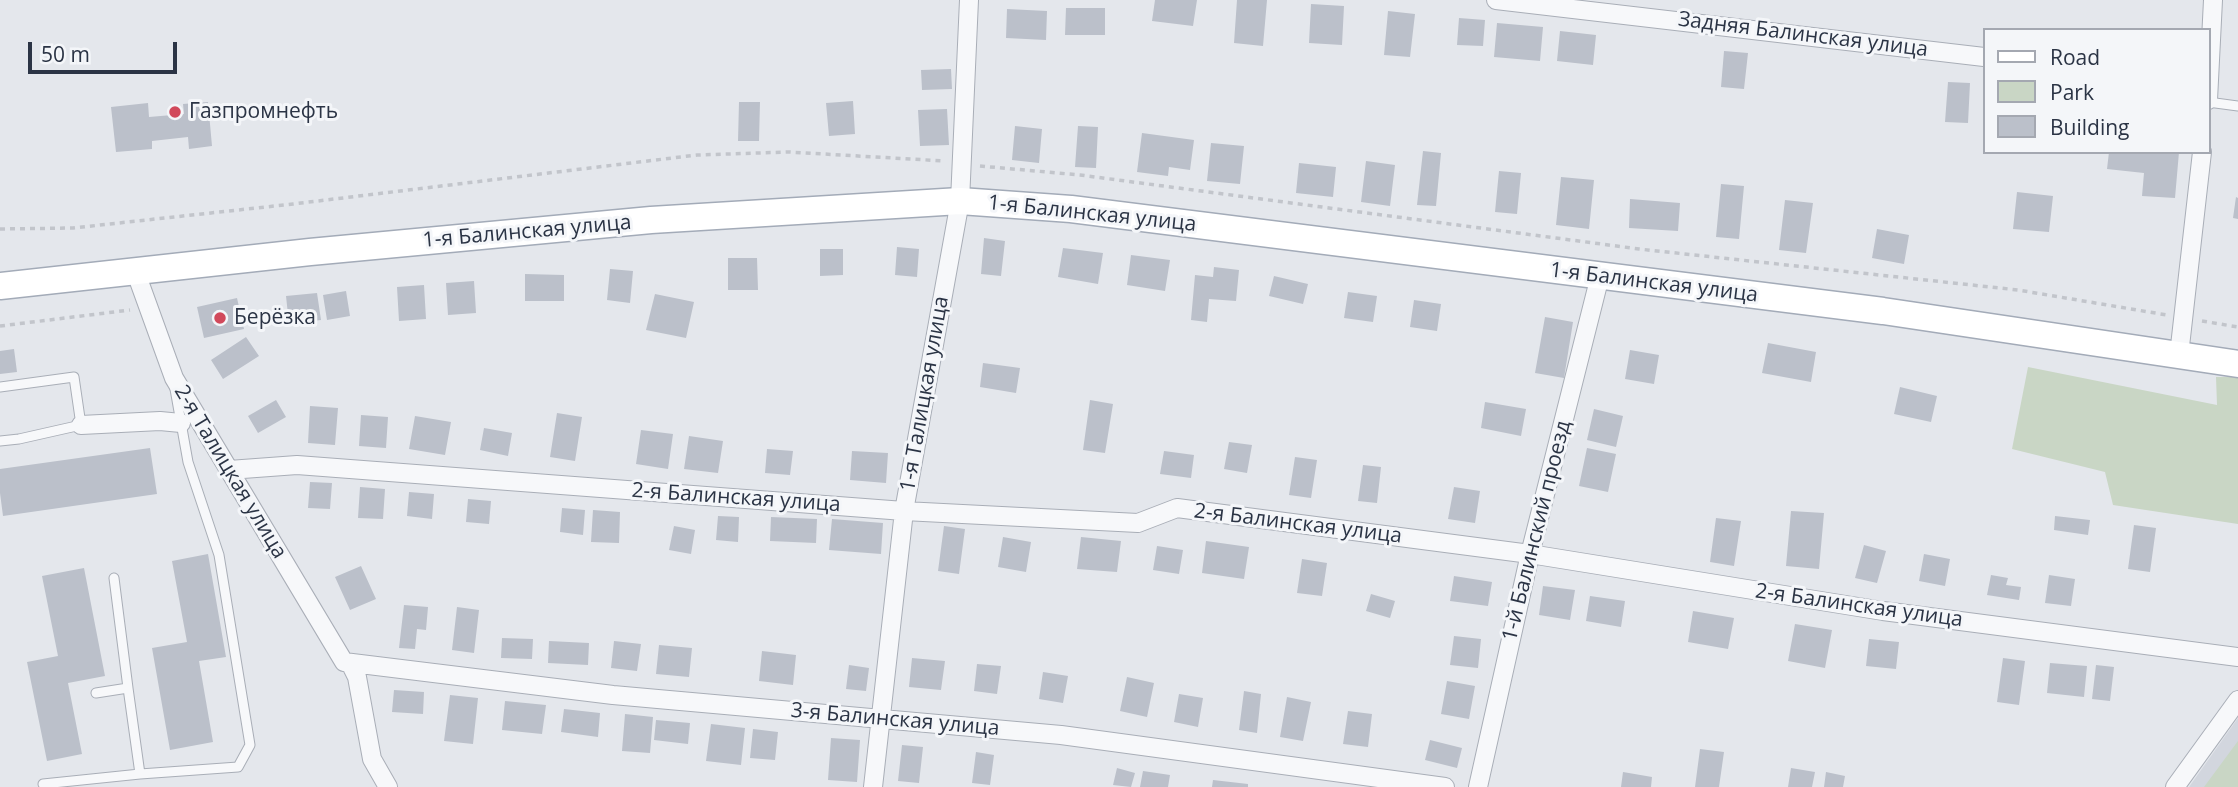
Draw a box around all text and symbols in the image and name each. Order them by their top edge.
street label: Задняя Балинская улица [1677,7,1929,63]
scale bar [32,28,180,72]
legend [1982,28,2210,154]
text: 50 m [41,40,90,68]
text: Road [2050,43,2100,71]
text: Park [2050,78,2094,106]
place label: Газпромнефть [189,99,338,125]
marker: Газпромнефть [167,104,183,120]
text: Building [2050,113,2129,141]
street label: 1-я Балинская улица [987,191,1197,237]
street label: 1-я Балинская улица [422,210,632,254]
street label: 1-я Балинская улица [1549,258,1759,308]
street label: 1-я Талицкая улица [895,294,955,494]
place label: Берёзка [234,305,316,331]
marker: Берёзка [212,310,228,326]
street label: 2-я Талицкая улица [168,381,292,563]
street label: 1-й Балинский проезд [1497,418,1577,644]
street label: 2-я Балинская улица [631,478,841,518]
street label: 2-я Балинская улица [1193,499,1403,549]
street label: 2-я Балинская улица [1754,579,1964,633]
street label: 3-я Балинская улица [790,698,1000,742]

